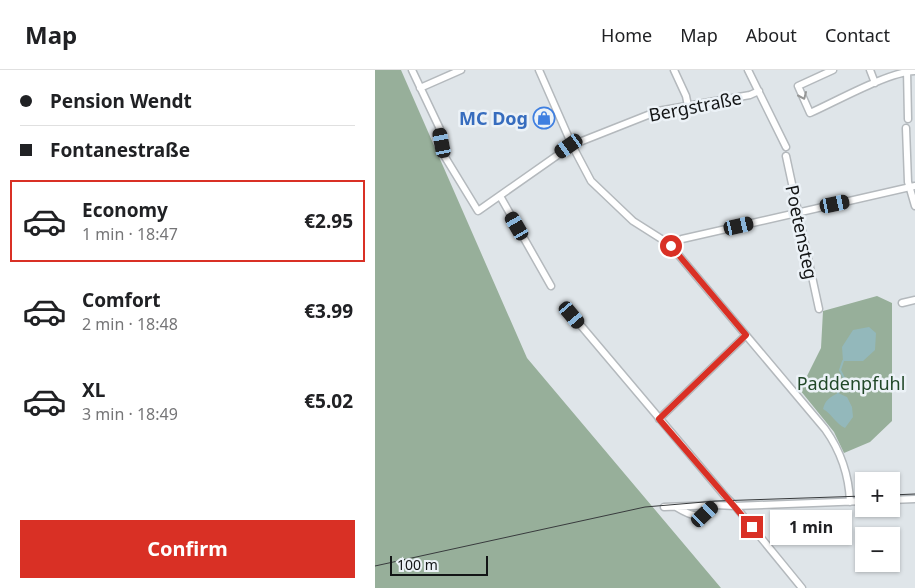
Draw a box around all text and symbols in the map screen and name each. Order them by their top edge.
text: Map [25,18,77,51]
text: Home [601,23,652,47]
text: Map [680,23,718,47]
text: About [746,23,797,47]
text: Contact [825,23,890,47]
street label: Bergstraße [647,85,743,127]
text: Pension Wendt [50,88,192,114]
one-way arrow [796,91,807,100]
place label: MC Dog [459,106,528,130]
shop icon: MC Dog [532,106,556,130]
car [431,127,452,159]
car [552,131,585,161]
text: Fontanestraße [50,137,190,163]
street label: Poetensteg [780,183,824,281]
car [818,194,851,214]
text: Economy [82,197,168,223]
icon: car [22,199,67,244]
text: €2.95 [304,208,353,234]
car [503,209,530,243]
car [722,215,755,237]
text: 1 min · 18:47 [82,223,178,245]
route start [660,235,682,257]
text: Comfort [82,287,161,313]
icon: car [22,289,67,334]
text: €3.99 [304,298,353,324]
car [556,299,587,331]
text: 2 min · 18:48 [82,313,178,335]
park label: Paddenpfuhl [797,371,905,395]
text: XL [82,377,105,403]
icon: car [22,379,67,424]
text: €5.02 [304,388,353,414]
text: 3 min · 18:49 [82,403,178,425]
map controls [855,472,900,572]
button: + [855,472,900,517]
car [688,498,721,530]
callout: 1 min [769,510,852,544]
route end [741,516,763,538]
text: 1 min [789,516,833,538]
button: Confirm [20,520,355,578]
button: − [855,527,900,572]
scale bar [390,553,487,576]
text: 100 m [397,555,438,574]

